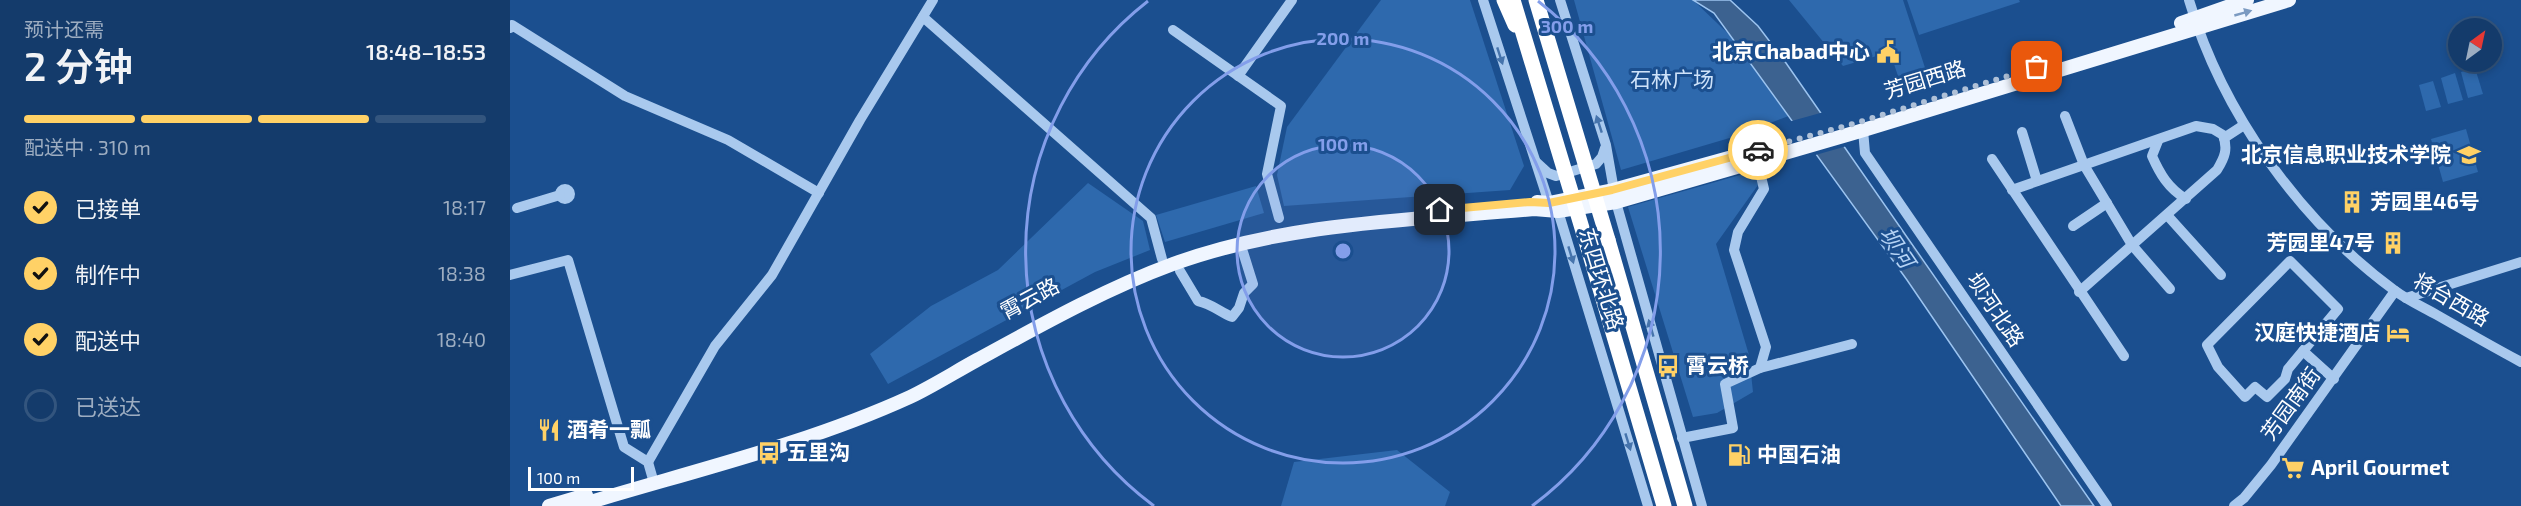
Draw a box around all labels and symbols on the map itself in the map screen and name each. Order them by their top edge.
one-way arrow [2234,8,2253,18]
text: 300 m [1541,15,1593,37]
north arrow [2448,18,2502,72]
text: 200 m [1317,27,1369,49]
place label: 北京Chabad中心 [1712,38,1870,63]
public building icon: 北京Chabad中心 [1875,39,1901,65]
pin [2011,41,2062,92]
one-way arrow [1496,47,1506,65]
street label: 芳园西路 [1881,54,1968,103]
park label: 石林广场 [1630,66,1714,91]
one-way arrow [1594,115,1604,133]
courier [1728,120,1788,180]
text: 100 m [1318,133,1368,155]
place label: 北京信息职业技术学院 [2241,141,2451,166]
school or university icon: 北京信息职业技术学院 [2456,142,2482,168]
pin [1414,184,1465,235]
place label: 芳园里46号 [2370,188,2480,213]
building icon: 芳园里46号 [2339,189,2365,215]
water label: 坝河 [1875,221,1923,275]
street label: 东四环北路 [1575,225,1630,332]
place label: 芳园里47号 [2267,229,2375,254]
building icon: 芳园里47号 [2380,230,2406,256]
centre of rings [1333,241,1353,261]
one-way arrow [1567,246,1576,264]
street label: 坝河北路 [1962,267,2030,351]
street label: 将台西路 [2409,267,2494,331]
street label: 霄云路 [996,272,1063,324]
one-way arrow [1646,319,1656,338]
place label: 汉庭快捷酒店 [2254,319,2380,344]
hotel icon: 汉庭快捷酒店 [2385,320,2411,346]
place label: 霄云桥 [1686,352,1749,377]
bus stop icon: 霄云桥 [1655,353,1681,379]
street label: 芳园南街 [2255,362,2325,444]
place label: 酒肴一瓢 [567,416,651,441]
restaurant icon: 酒肴一瓢 [536,417,562,443]
one-way arrow [1624,433,1633,451]
place label: 五里沟 [787,439,850,464]
bus stop icon: 五里沟 [756,440,782,466]
place label: 中国石油 [1757,441,1841,466]
fuel station icon: 中国石油 [1726,442,1752,468]
place label: April Gourmet [2311,454,2450,479]
supermarket icon: April Gourmet [2280,455,2306,481]
scale bar [528,464,634,492]

